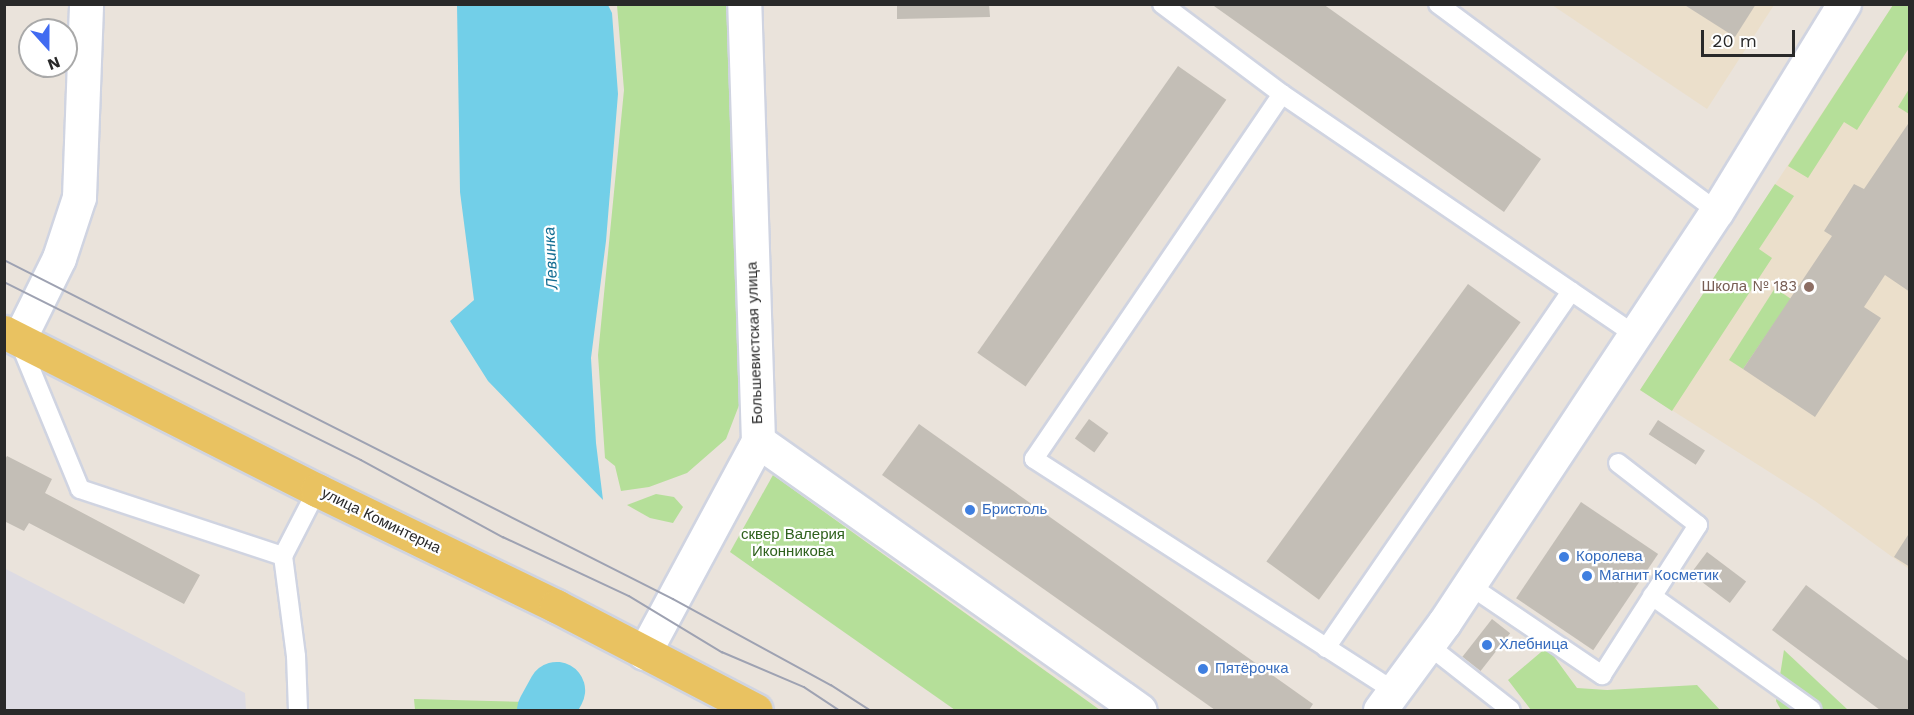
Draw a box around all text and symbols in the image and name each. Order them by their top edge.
north arrow [18,18,78,78]
scale bar [1704,18,1798,56]
text: 20 m [1712,30,1757,51]
text: N [45,52,63,74]
water label: Левинка [540,226,562,290]
street label: Большевистская улица [743,261,767,425]
place label: Школа № 183 [1701,278,1797,296]
marker: Школа № 183 [1802,280,1816,294]
street label: улица Коминтерна [318,484,444,558]
place label: Бристоль [982,501,1047,519]
marker: Бристоль [963,503,977,517]
park label: сквер Валерия Иконникова [741,525,845,560]
place label: Королева [1576,548,1643,566]
marker: Королева [1557,550,1571,564]
place label: Магнит Косметик [1599,567,1719,585]
marker: Магнит Косметик [1580,569,1594,583]
place label: Хлебница [1499,636,1568,654]
marker: Хлебница [1480,638,1494,652]
place label: Пятёрочка [1215,660,1289,678]
marker: Пятёрочка [1196,662,1210,676]

